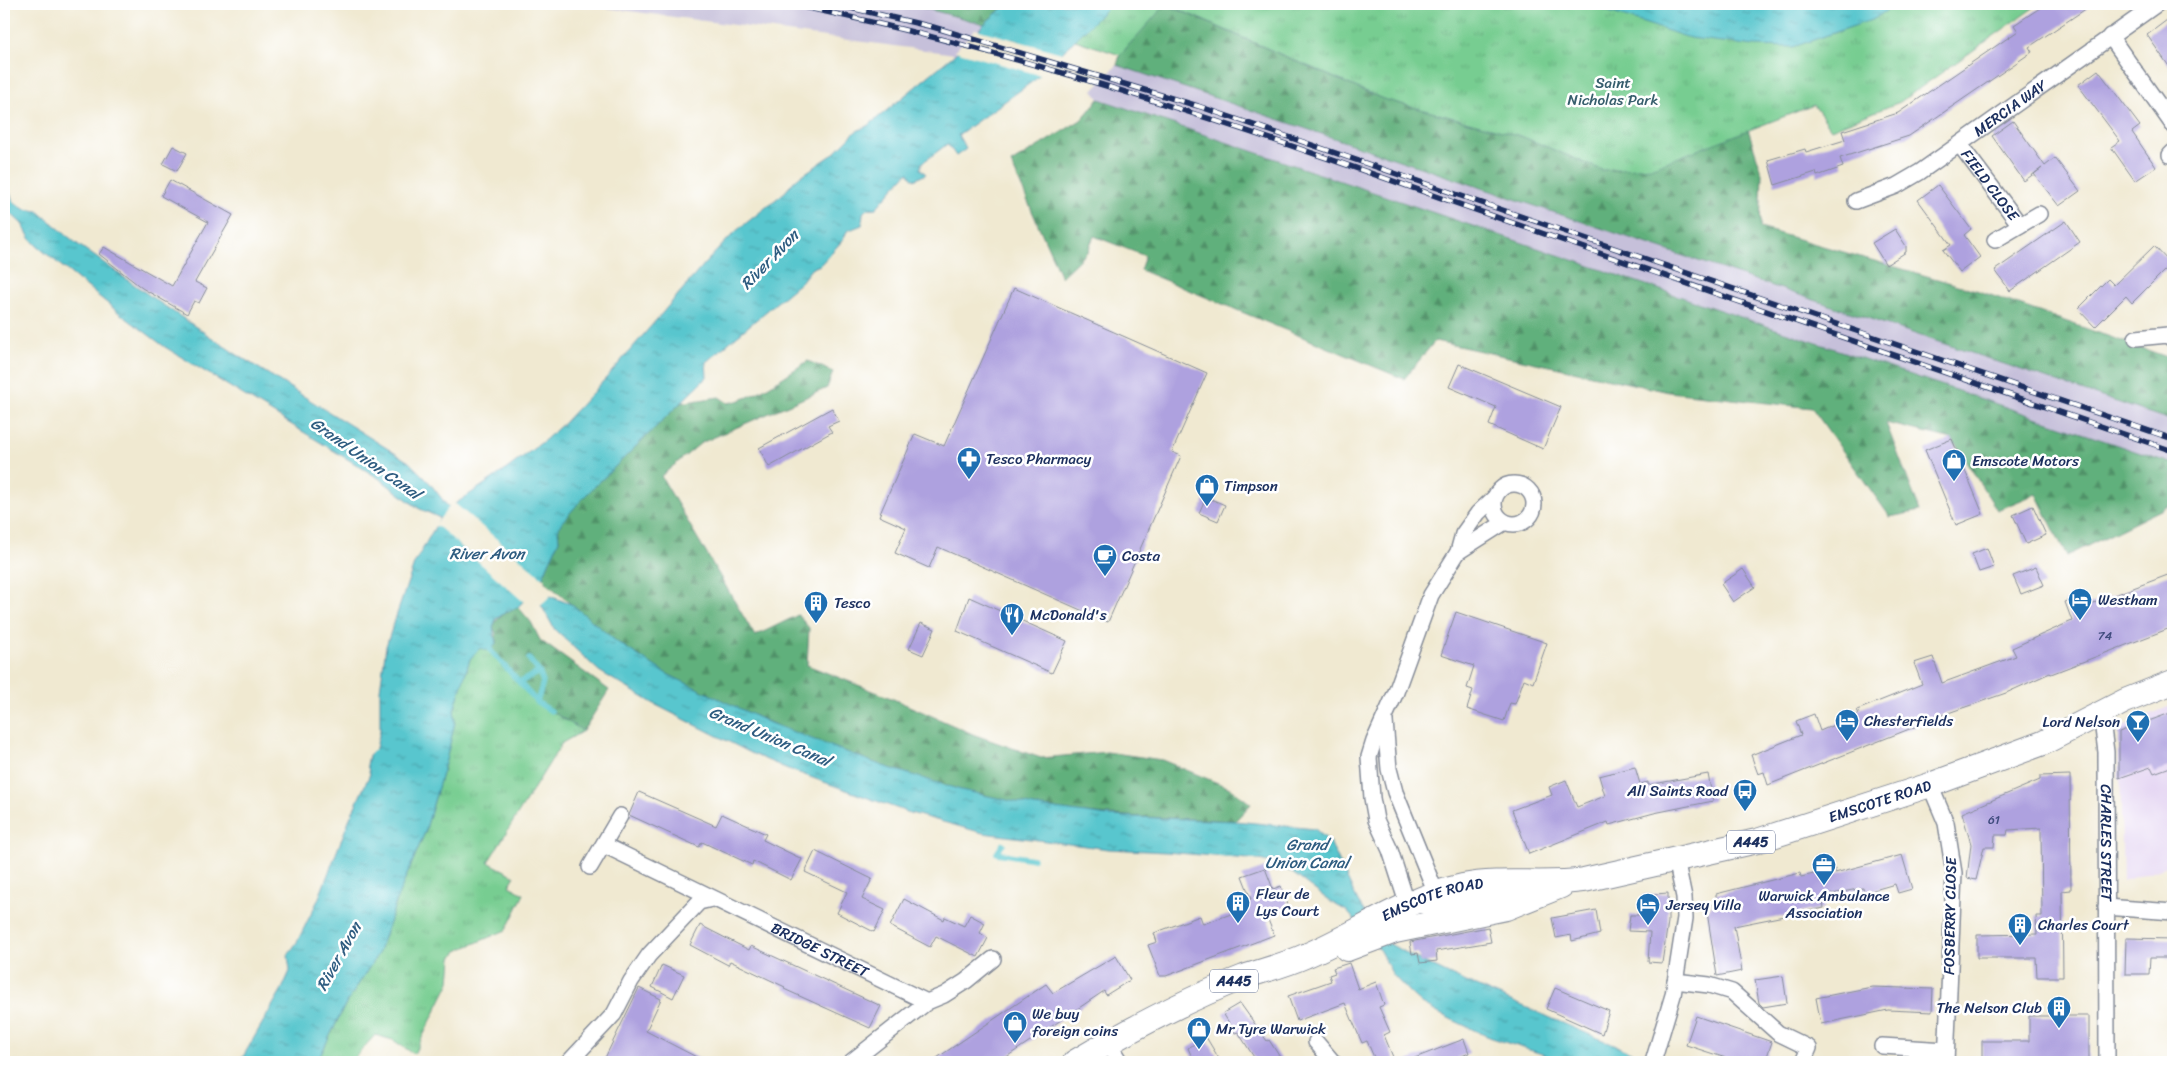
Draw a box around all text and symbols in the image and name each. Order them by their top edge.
park label: Saint Nicholas Park [1568,70,1658,113]
street label: MERCIA WAY [1968,72,2053,143]
street label: FIELD CLOSE [1954,143,2027,228]
water label: River Avon [733,221,807,296]
water label: Grand Union Canal [304,409,430,509]
pharmacy icon: Tesco Pharmacy [956,446,982,480]
place label: Tesco Pharmacy [986,446,1091,472]
shop icon: Emscote Motors [1941,448,1967,482]
place label: Emscote Motors [1972,448,2079,474]
shop icon: Timpson [1194,473,1220,507]
place label: Timpson [1224,473,1278,499]
water label: River Avon [450,539,527,568]
cafe icon: Costa [1092,543,1118,577]
place label: Costa [1122,543,1160,569]
hotel icon: Westham [2067,587,2093,621]
place label: Westham [2098,587,2158,613]
building icon: Tesco [803,590,829,624]
place label: Tesco [834,590,871,616]
restaurant icon: McDonald's [999,602,1025,636]
place label: McDonald's [1030,602,1107,628]
house number: 74 [2098,625,2113,647]
water label: Grand Union Canal [705,698,838,776]
hotel icon: Chesterfields [1834,708,1860,742]
place label: Chesterfields [1864,708,1953,734]
place label: Lord Nelson [2043,709,2120,735]
bar icon: Lord Nelson [2125,709,2151,743]
street label: EMSCOTE ROAD [1825,772,1935,830]
place label: All Saints Road [1626,778,1729,804]
bus stop icon: All Saints Road [1732,778,1758,812]
street label: CHARLES STREET [2093,784,2119,903]
house number: 61 [1988,809,2000,831]
water label: Grand Union Canal [1265,830,1352,877]
road number: A445 [1727,830,1775,854]
office icon: Warwick Ambulance Association [1811,852,1837,886]
street label: FOSBERRY CLOSE [1936,855,1964,975]
street label: EMSCOTE ROAD [1376,870,1484,929]
place label: Fleur de Lys Court [1256,881,1320,924]
place label: Warwick Ambulance Association [1758,883,1890,926]
building icon: Fleur de Lys Court [1225,890,1251,924]
hotel icon: Jersey Villa [1635,892,1661,926]
place label: Jersey Villa [1665,892,1742,918]
building icon: Charles Court [2007,912,2033,946]
place label: Charles Court [2038,912,2130,938]
water label: River Avon [308,914,370,996]
street label: BRIDGE STREET [767,915,874,985]
road number: A445 [1210,969,1258,992]
place label: The Nelson Club [1936,995,2042,1021]
building icon: The Nelson Club [2046,995,2072,1029]
place label: We buy foreign coins [1032,1001,1118,1044]
shop icon: We buy foreign coins [1002,1010,1028,1044]
shop icon: Mr Tyre Warwick [1186,1016,1212,1050]
place label: Mr Tyre Warwick [1216,1016,1327,1042]

